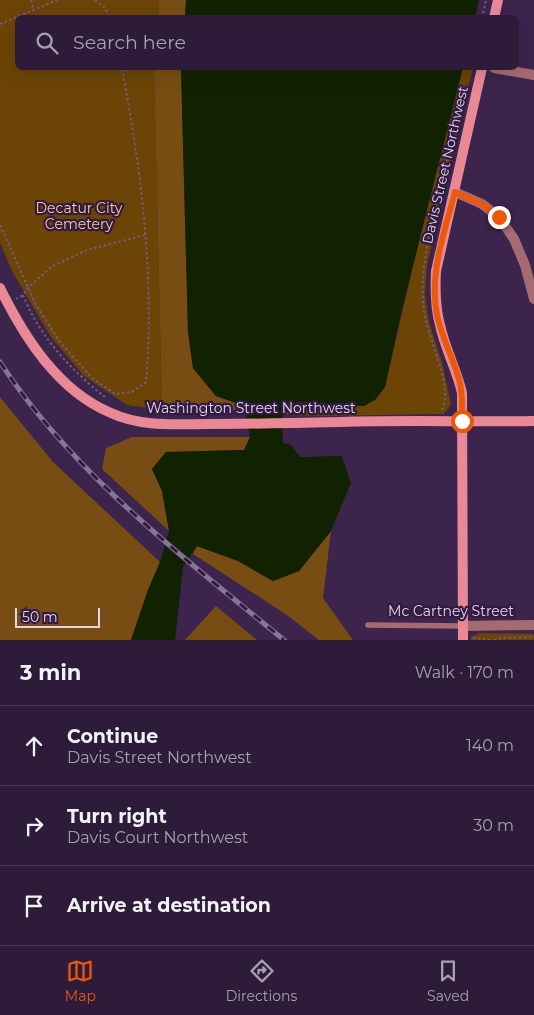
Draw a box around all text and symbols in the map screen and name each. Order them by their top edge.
search box [15,15,519,70]
icon: search [33,29,61,57]
text: Search here [73,31,186,54]
street label: Davis Street Northwest [418,84,472,246]
park label: Decatur City Cemetery [36,199,123,233]
route end [488,206,511,229]
street label: Washington Street Northwest [146,399,356,417]
route start [451,410,474,433]
street label: Mc Cartney Street [388,602,514,620]
scale bar [15,605,100,628]
text: 50 m [22,608,58,626]
text: 3 min [20,660,81,685]
text: Walk · 170 m [415,663,514,682]
text: Continue [67,725,158,748]
icon: ahead [20,732,48,760]
text: 140 m [466,736,514,755]
text: Davis Street Northwest [67,748,252,767]
text: Turn right [67,805,167,828]
icon: right [20,812,48,840]
text: 30 m [473,816,514,835]
text: Davis Court Northwest [67,828,248,847]
icon: arrive [20,892,48,920]
text: Arrive at destination [67,894,271,917]
tab: Map [65,957,96,1005]
tab: Directions [226,957,297,1005]
tab: Saved [427,957,469,1005]

